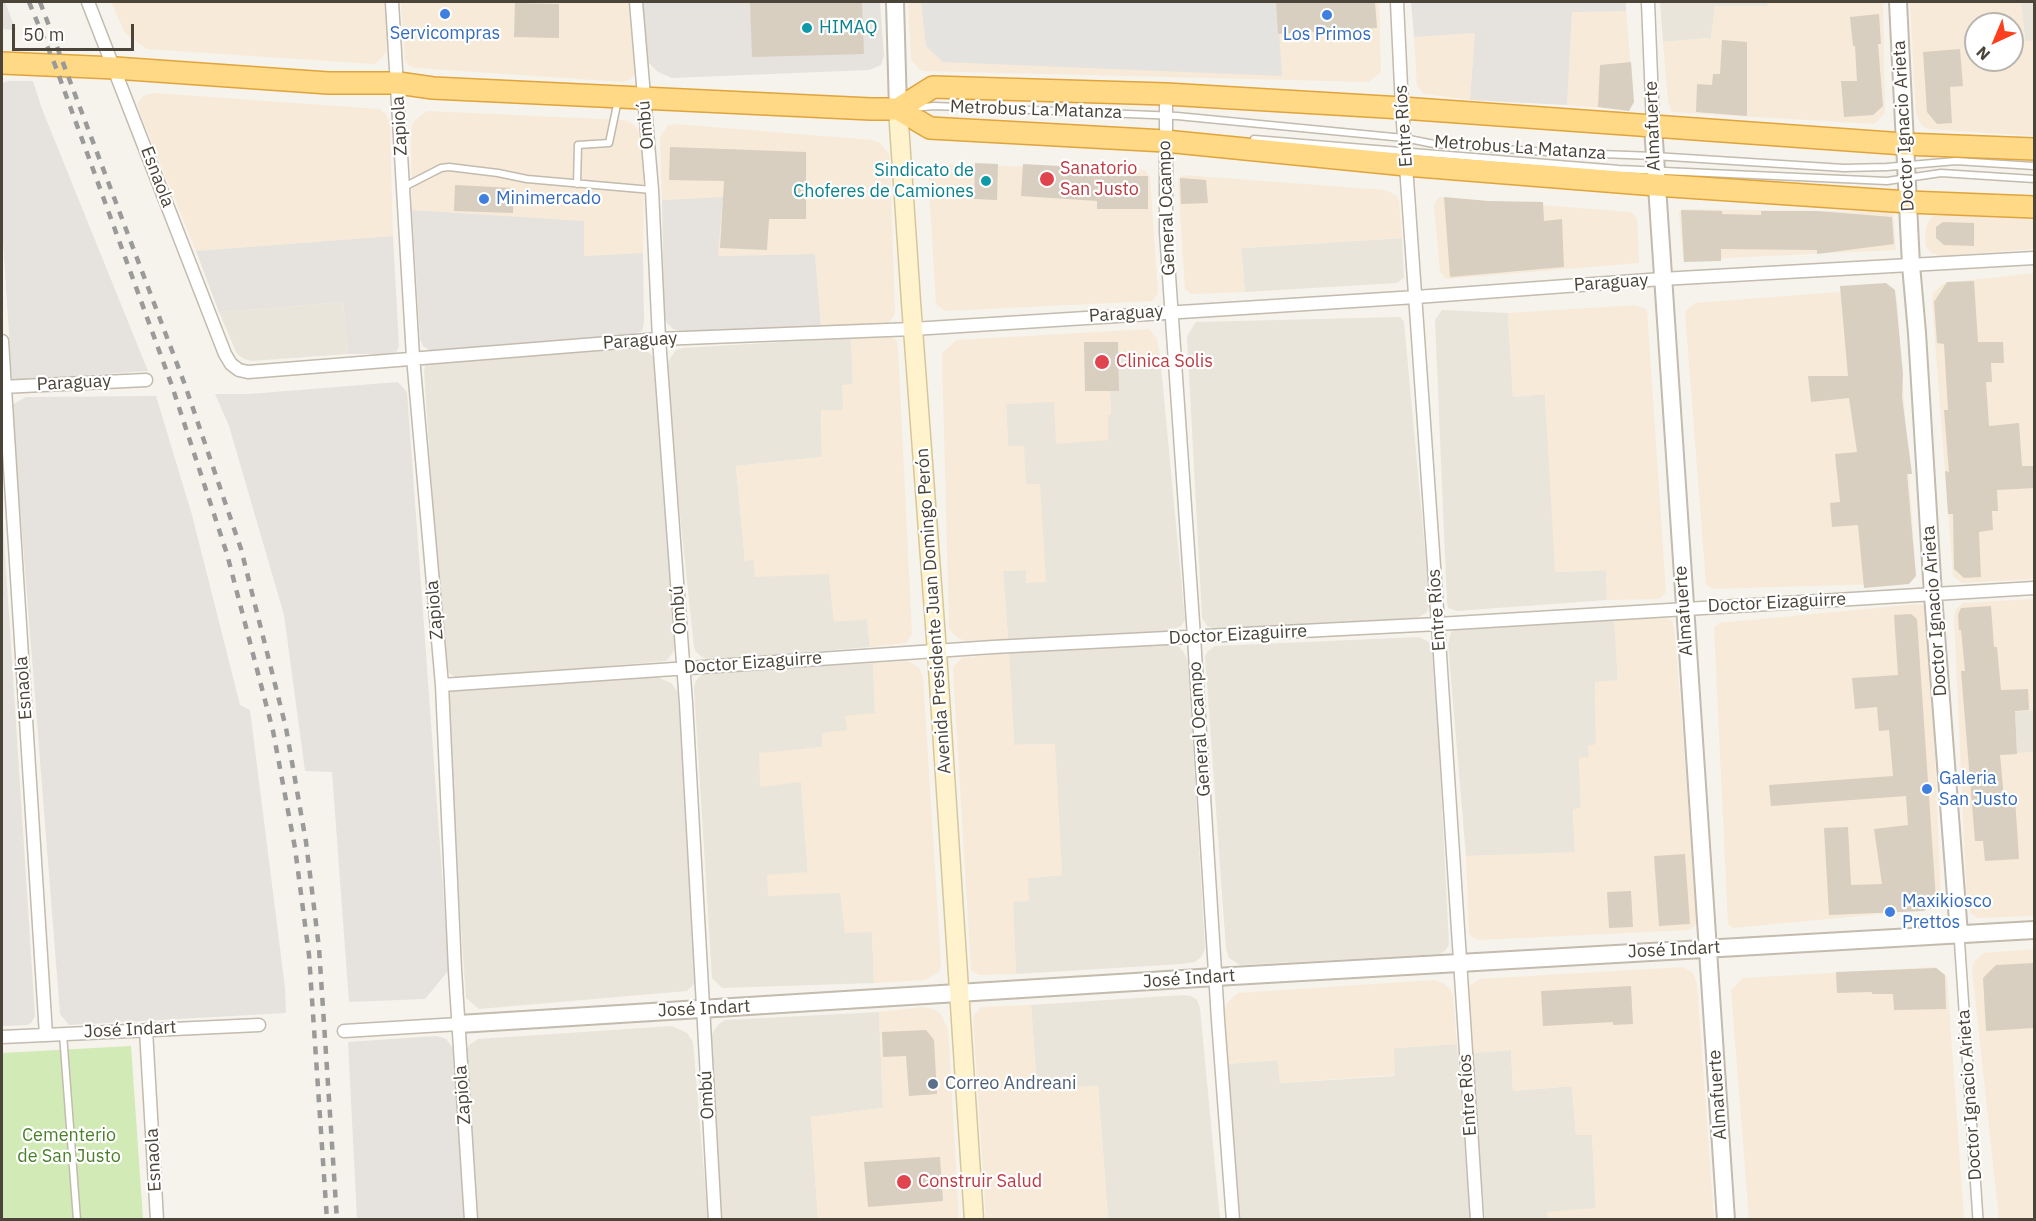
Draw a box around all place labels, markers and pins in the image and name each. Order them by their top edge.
marker: Servicompras [438,7,452,21]
marker: Los Primos [1320,8,1334,22]
place label: HIMAQ [819,17,878,39]
marker: HIMAQ [800,21,814,35]
place label: Servicompras [390,23,500,45]
place label: Los Primos [1283,24,1371,46]
place label: Sanatorio San Justo [1060,158,1139,201]
place label: Sindicato de Choferes de Camiones [793,160,974,202]
marker: Sanatorio San Justo [1038,170,1056,188]
marker: Sindicato de Choferes de Camiones [979,174,993,188]
place label: Minimercado [496,188,601,210]
marker: Minimercado [477,192,491,206]
place label: Clinica Solis [1116,351,1213,373]
marker: Clinica Solis [1093,353,1111,371]
place label: Galeria San Justo [1939,768,2018,810]
marker: Galeria San Justo [1920,782,1934,796]
place label: Maxikiosco Prettos [1902,891,1992,934]
marker: Maxikiosco Prettos [1883,905,1897,919]
place label: Correo Andreani [945,1073,1077,1095]
marker: Correo Andreani [926,1077,940,1091]
place label: Construir Salud [918,1171,1042,1193]
marker: Construir Salud [895,1173,913,1191]

